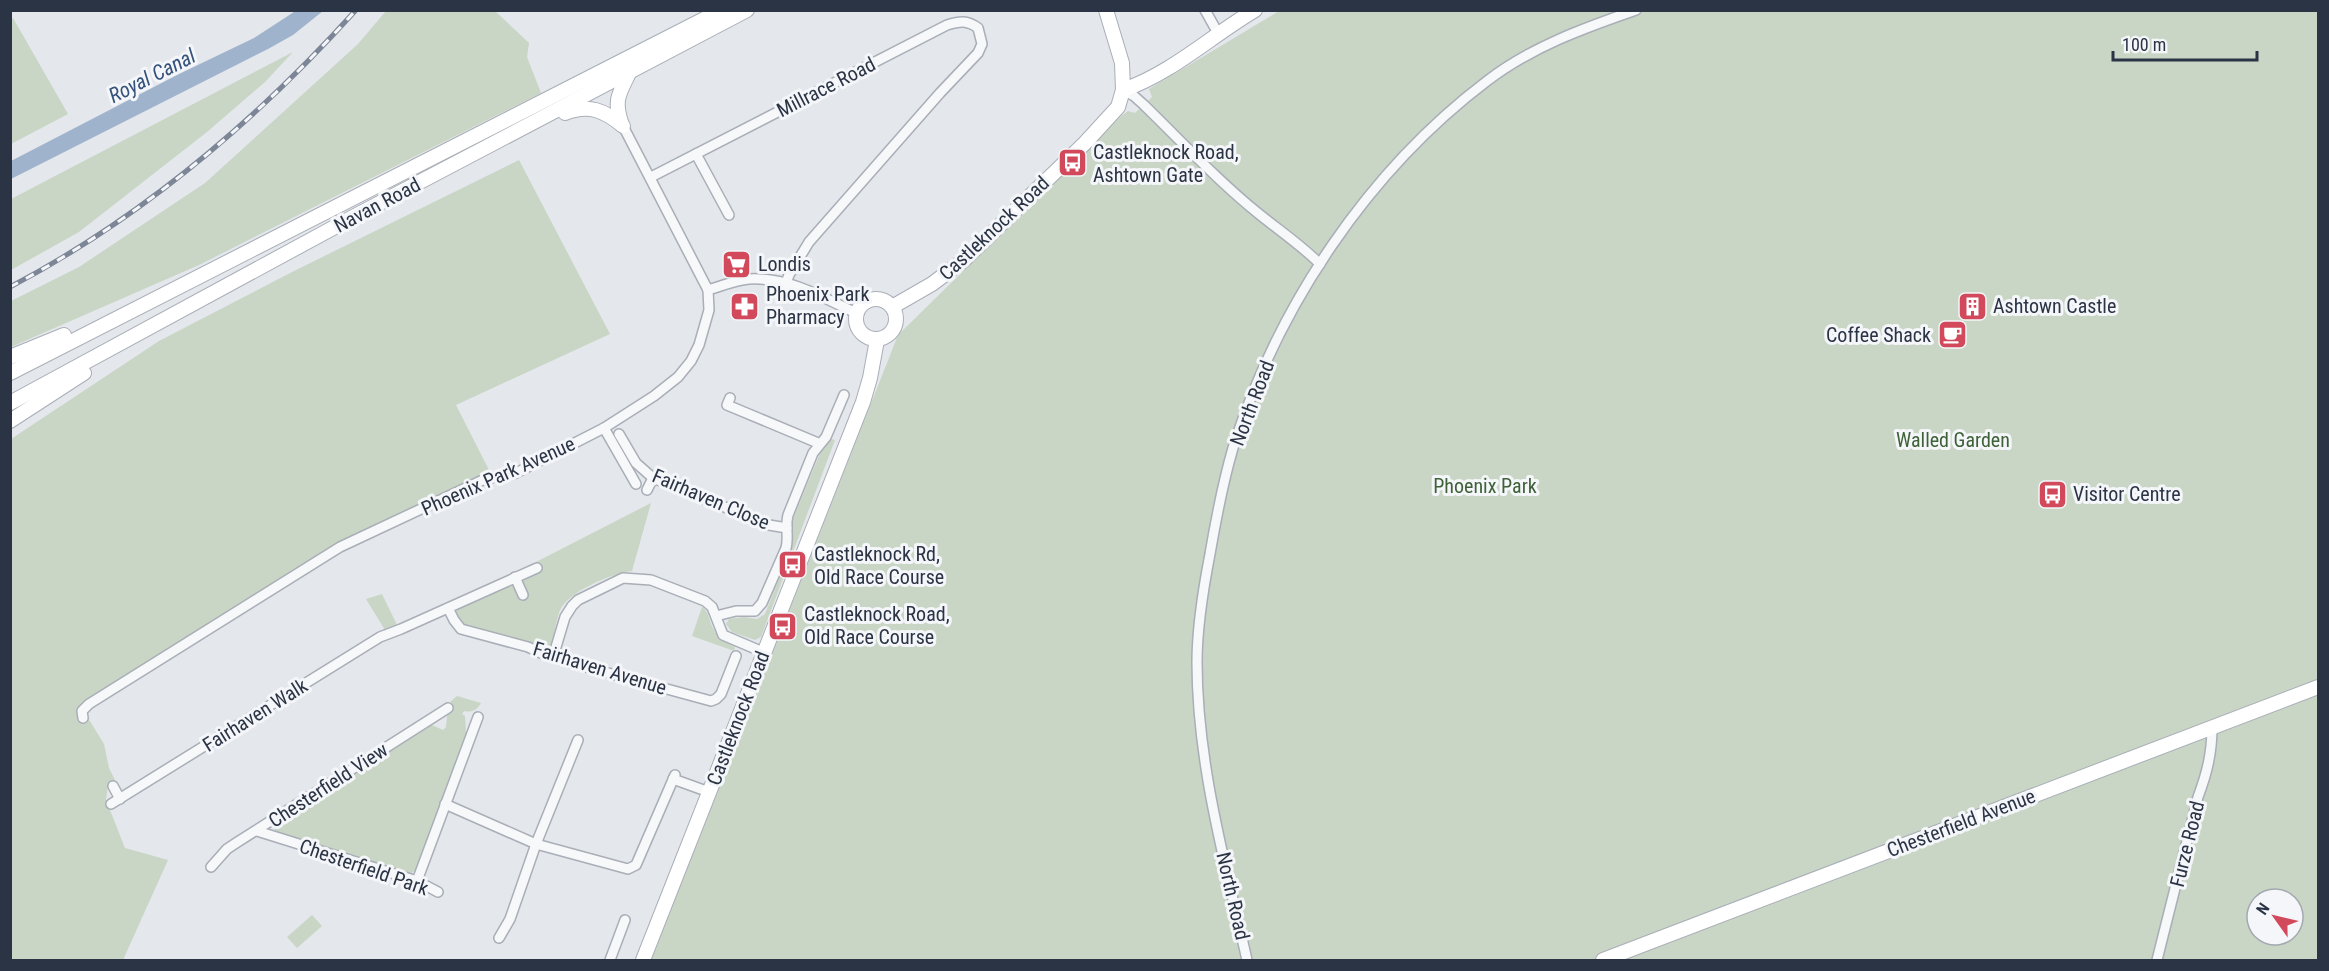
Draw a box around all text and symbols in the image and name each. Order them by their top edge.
scale bar [2113,24,2257,62]
text: 100 m [2122,34,2166,55]
water label: Royal Canal [105,44,200,108]
street label: Millrace Road [773,52,879,122]
place label: Castleknock Road, Ashtown Gate [1093,140,1239,187]
bus stop icon: Castleknock Road, Ashtown Gate [1056,147,1088,179]
street label: Castleknock Road [934,171,1054,285]
street label: Navan Road [330,172,424,238]
supermarket icon: Londis [721,248,753,280]
place label: Londis [758,252,811,276]
place label: Phoenix Park Pharmacy [766,282,869,329]
pharmacy icon: Phoenix Park Pharmacy [729,290,761,322]
building icon: Ashtown Castle [1956,290,1988,322]
place label: Ashtown Castle [1993,294,2116,318]
cafe icon: Coffee Shack [1936,319,1968,351]
place label: Coffee Shack [1826,323,1931,347]
street label: North Road [1225,357,1279,449]
park label: Walled Garden [1896,428,2010,452]
street label: Phoenix Park Avenue [417,431,579,521]
street label: Fairhaven Close [649,463,773,535]
park label: Phoenix Park [1433,474,1537,498]
bus stop icon: Visitor Centre [2036,478,2068,510]
place label: Visitor Centre [2073,482,2181,506]
place label: Castleknock Rd, Old Race Course [814,542,944,589]
bus stop icon: Castleknock Rd, Old Race Course [777,549,809,581]
place label: Castleknock Road, Old Race Course [804,602,950,649]
bus stop icon: Castleknock Road, Old Race Course [767,610,799,642]
street label: Fairhaven Avenue [530,636,670,700]
street label: Castleknock Road [701,648,775,788]
street label: Fairhaven Walk [198,673,312,757]
street label: Chesterfield View [264,738,392,832]
street label: Chesterfield Avenue [1884,784,2038,862]
street label: Furze Road [2165,798,2209,890]
street label: Chesterfield Park [296,834,432,900]
street label: North Road [1211,850,1255,942]
north arrow [2245,887,2305,947]
text: N [2252,900,2274,918]

